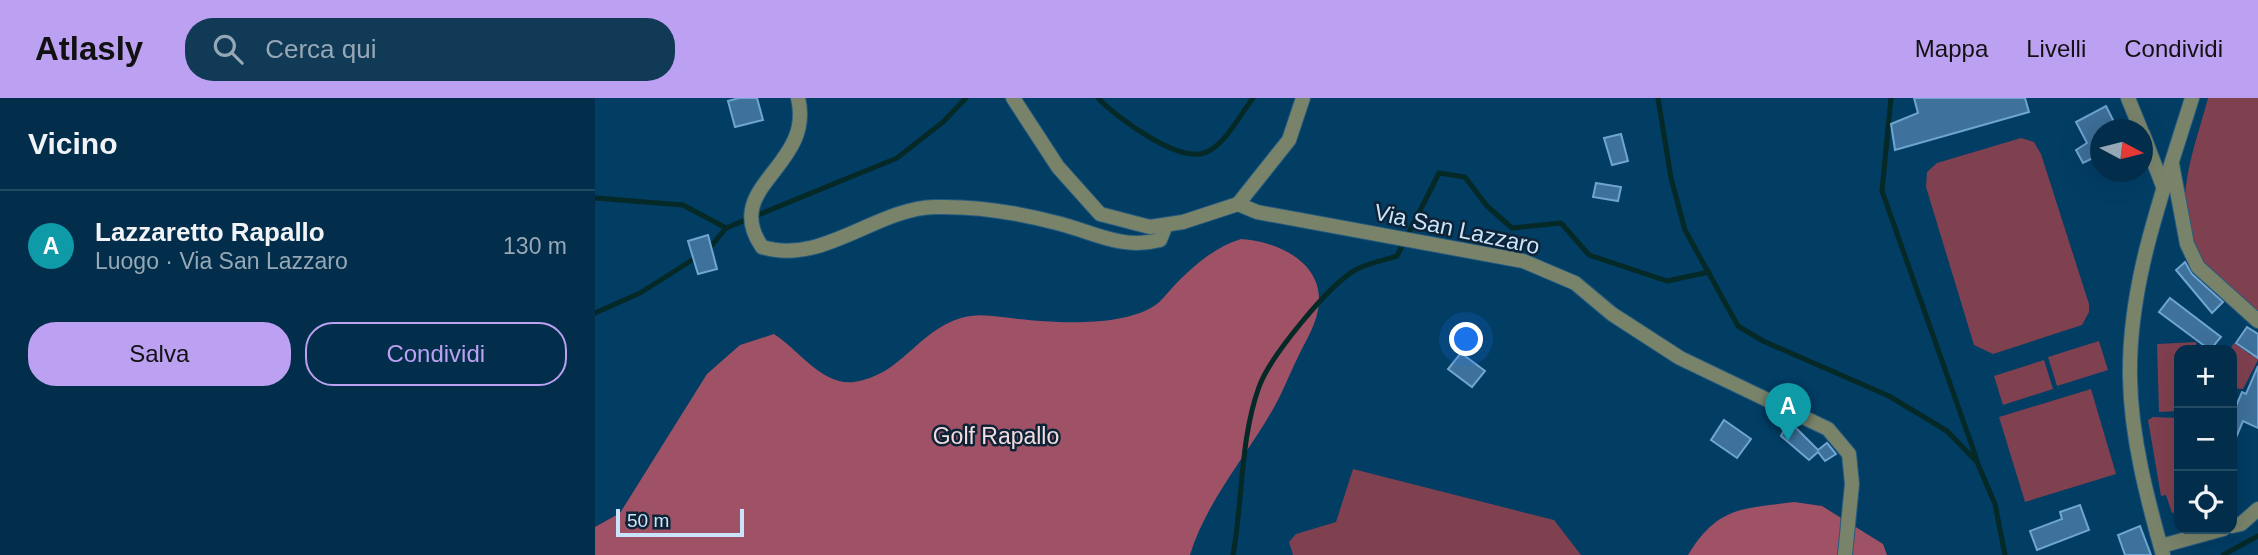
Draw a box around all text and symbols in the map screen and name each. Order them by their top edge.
search box [185,18,675,81]
text: Atlasly [35,30,143,67]
icon: search [209,30,247,68]
text: Cerca qui [265,34,377,64]
text: Mappa [1915,35,1988,62]
text: Livelli [2026,35,2086,62]
text: Condividi [2124,35,2223,62]
north arrow [2090,119,2153,182]
text: Vicino [28,127,117,160]
street label: Via San Lazzaro [1372,199,1542,259]
text: Lazzaretto Rapallo [95,217,325,247]
text: A [43,233,59,259]
text: 130 m [503,233,567,259]
text: Luogo · Via San Lazzaro [95,248,348,274]
button: Salva [28,322,291,386]
button: Condividi [305,322,567,386]
your location [1449,322,1483,356]
map controls [2174,345,2237,534]
button: + [2174,345,2237,408]
pin: A [1765,383,1811,441]
button: − [2174,408,2237,471]
park label: Golf Rapallo [933,423,1059,449]
button: locate [2174,471,2237,534]
scale bar [616,506,744,538]
text: 50 m [627,510,669,531]

